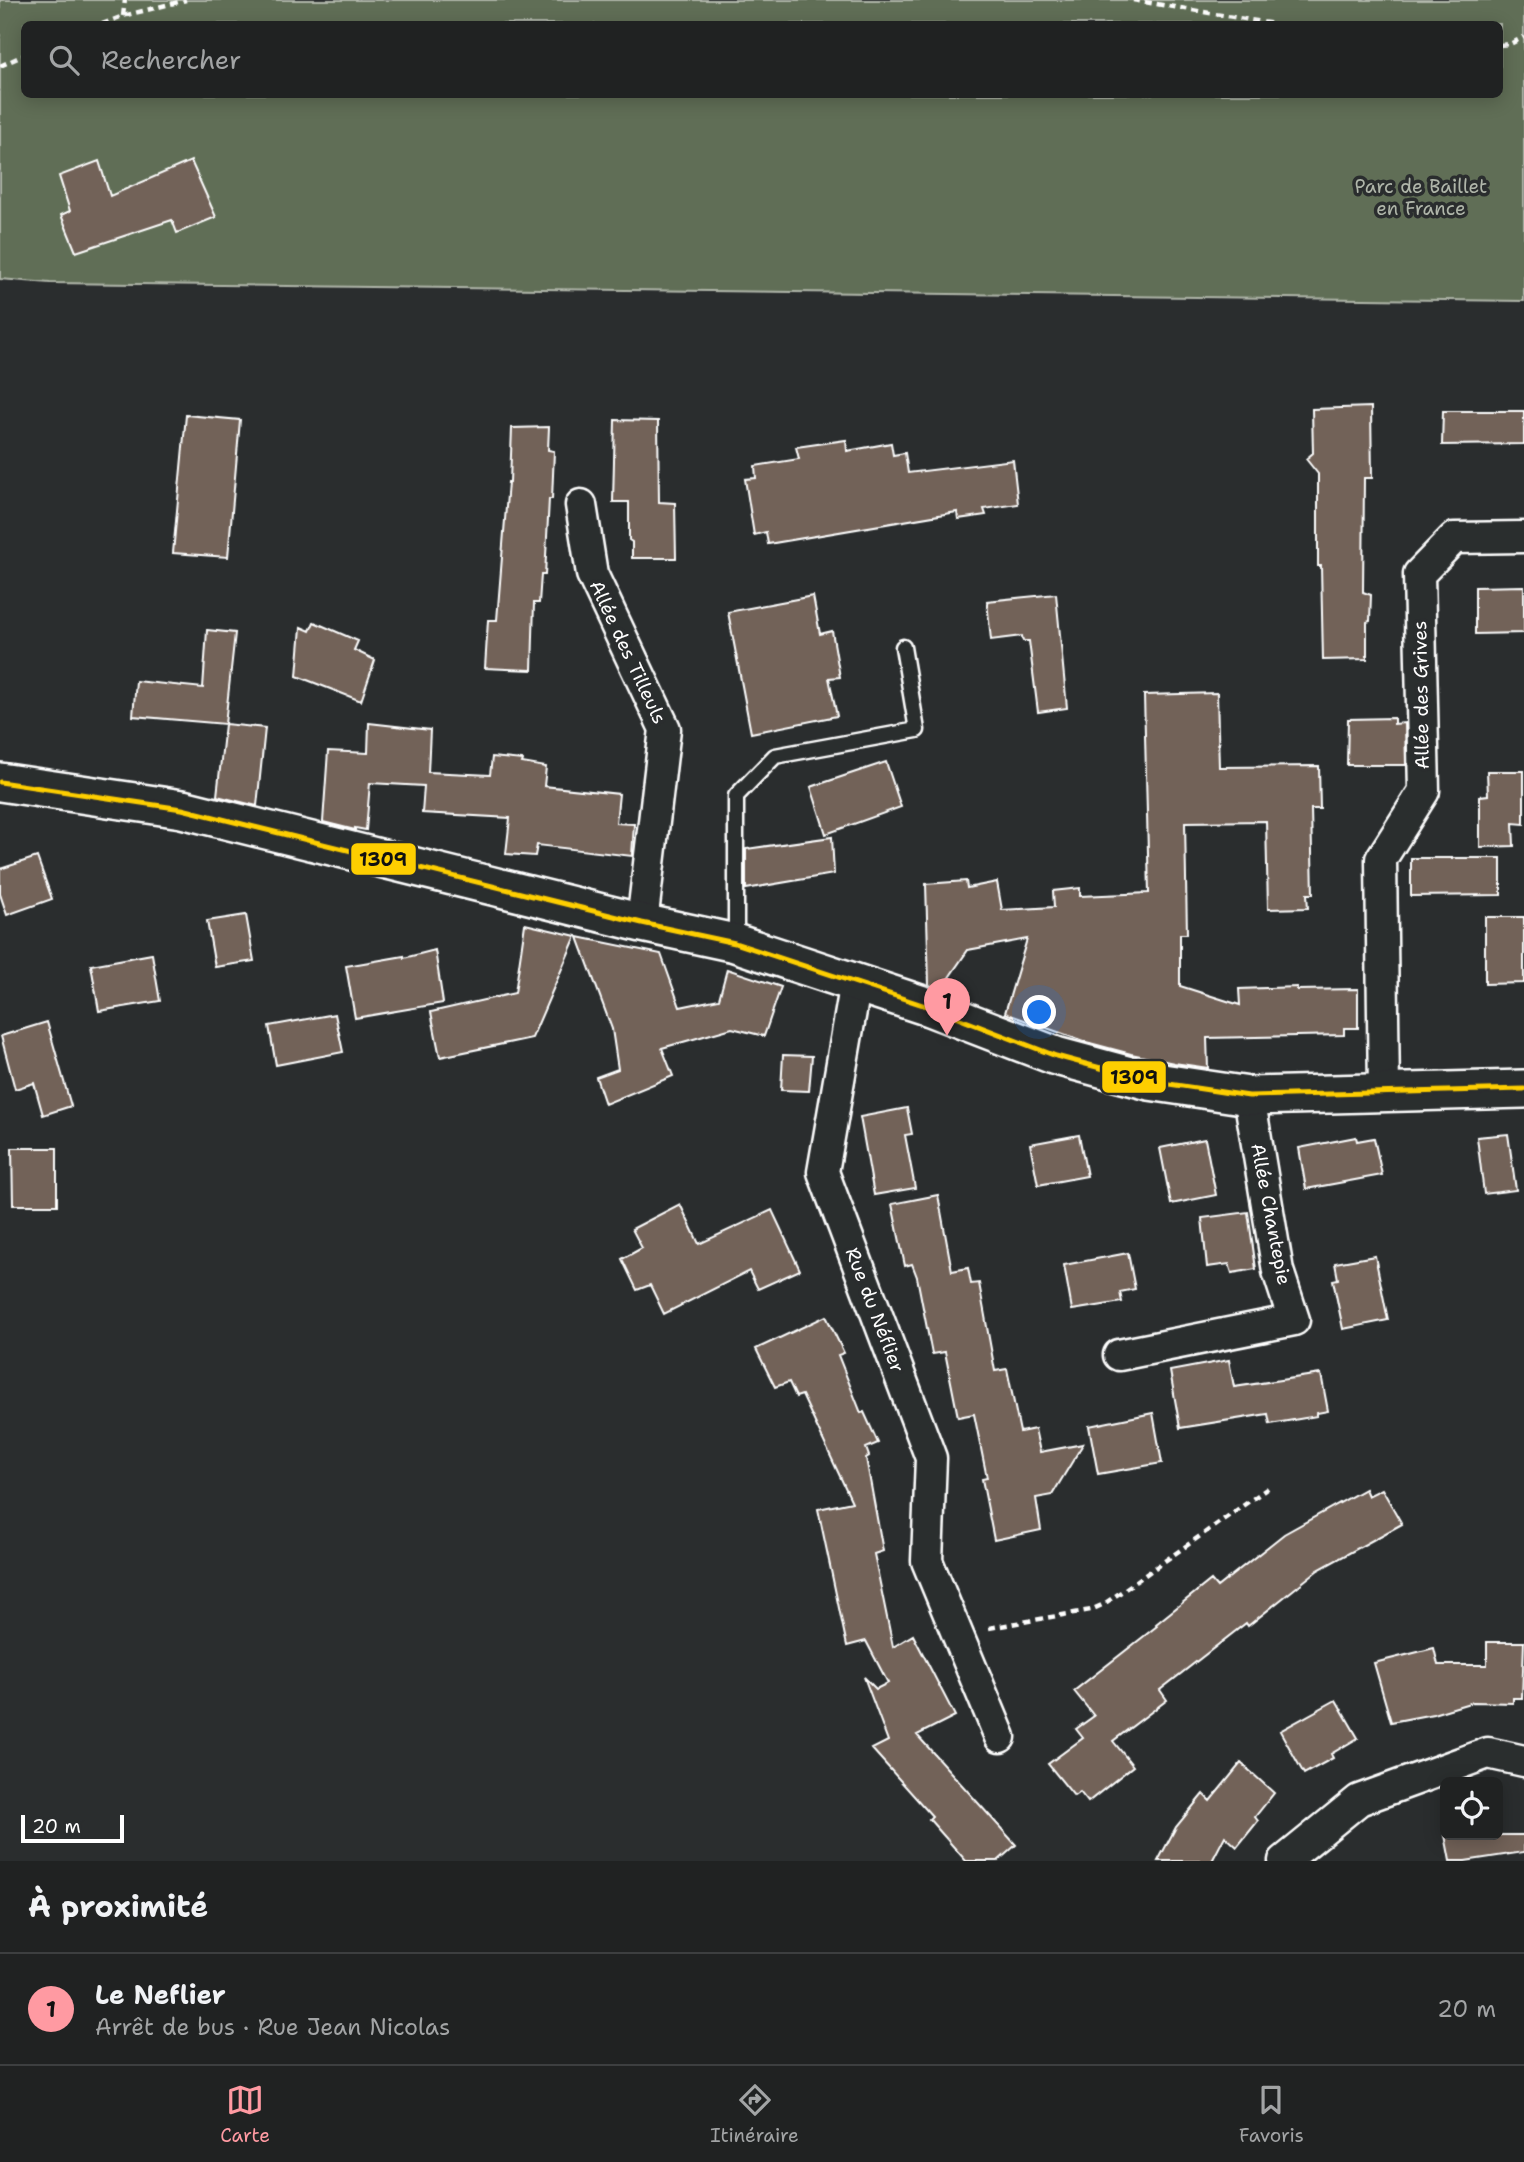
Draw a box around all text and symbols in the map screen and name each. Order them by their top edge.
search box [21,21,1503,98]
icon: search [45,41,83,79]
text: Rechercher [101,42,241,77]
park label: Parc de Baillet en France [1355,174,1487,221]
street label: Allée des Tilleuls [584,576,672,728]
street label: Allée des Grives [1407,620,1435,770]
line badge: 1309 [350,842,417,876]
text: 1309 [359,847,407,872]
pin: 1 [924,978,970,1036]
your location [1022,995,1056,1029]
line badge: 1309 [1101,1060,1167,1094]
text: 1309 [1110,1065,1158,1090]
street label: Allée Chantepie [1245,1141,1297,1287]
street label: Rue du Néflier [840,1244,910,1376]
map controls [1440,1777,1503,1840]
button: locate [1440,1777,1503,1840]
scale bar [21,1812,124,1844]
text: 20 m [32,1814,81,1839]
text: À proximité [28,1886,208,1927]
text: Le Neflier [95,1977,226,2012]
text: 1 [46,1994,56,2024]
text: 20 m [1437,1994,1496,2024]
text: Arrêt de bus · Rue Jean Nicolas [95,2012,450,2042]
tab: Carte [220,2081,270,2148]
tab: Itinéraire [710,2081,799,2148]
tab: Favoris [1239,2081,1304,2148]

